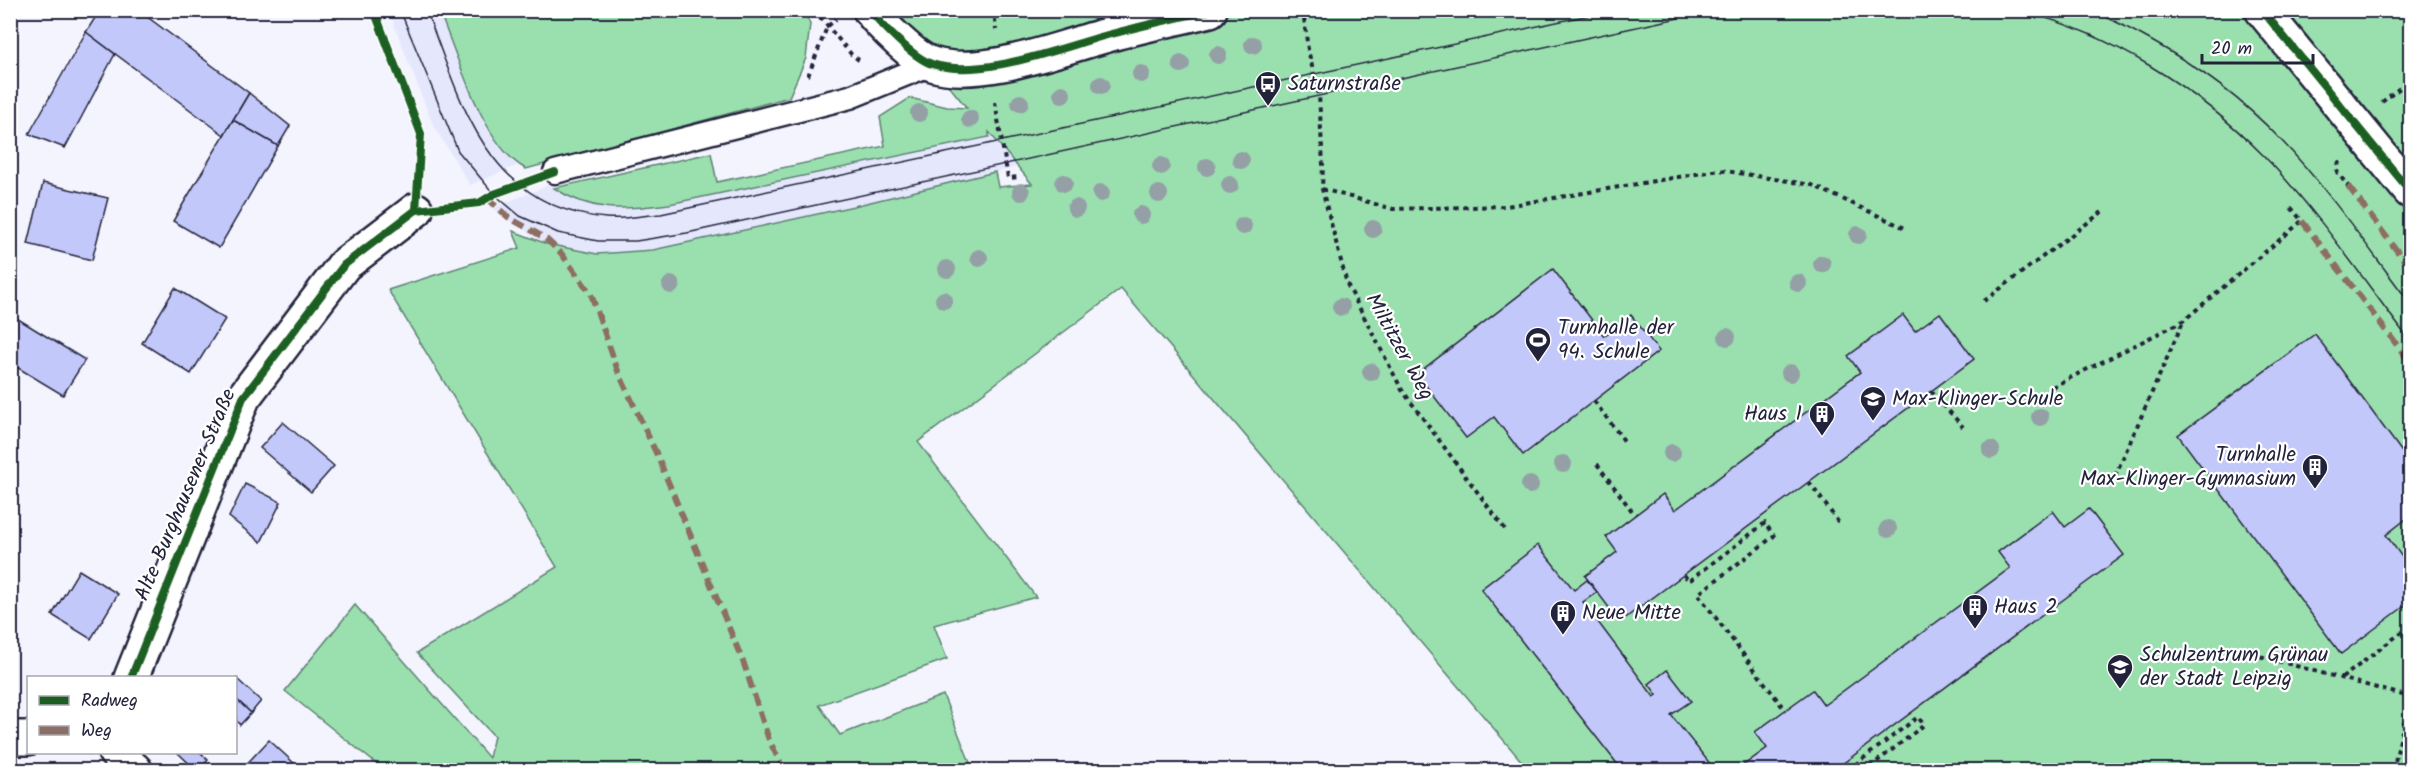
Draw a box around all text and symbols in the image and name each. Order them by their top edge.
scale bar [2202,27,2313,65]
text: 20 m [2211,35,2252,64]
place label: Saturnstraße [1288,68,1402,101]
bus stop icon: Saturnstraße [1253,69,1283,107]
street label: Miltitzer Weg [1356,287,1442,407]
place label: Turnhalle der 94. Schule [1558,312,1675,369]
sports icon: Turnhalle der 94. Schule [1523,325,1553,363]
street label: Alte Burghausener Straße [126,383,246,606]
place label: Max-Klinger-Schule [1892,383,2064,416]
school or university icon: Max-Klinger-Schule [1858,384,1888,422]
place label: Haus 1 [1744,398,1802,431]
building icon: Haus 1 [1807,399,1837,437]
place label: Turnhalle Max-Klinger-Gymnasium [2080,439,2297,496]
building icon: Turnhalle Max-Klinger-Gymnasium [2300,452,2330,490]
place label: Haus 2 [1994,591,2058,624]
building icon: Haus 2 [1960,592,1990,630]
place label: Neue Mitte [1582,597,1681,630]
building icon: Neue Mitte [1548,598,1578,636]
place label: Schulzentrum Grünau der Stadt Leipzig [2140,639,2328,696]
school or university icon: Schulzentrum Grünau der Stadt Leipzig [2105,652,2135,690]
legend [27,676,237,754]
text: Radweg [81,687,138,716]
text: Weg [81,717,112,746]

